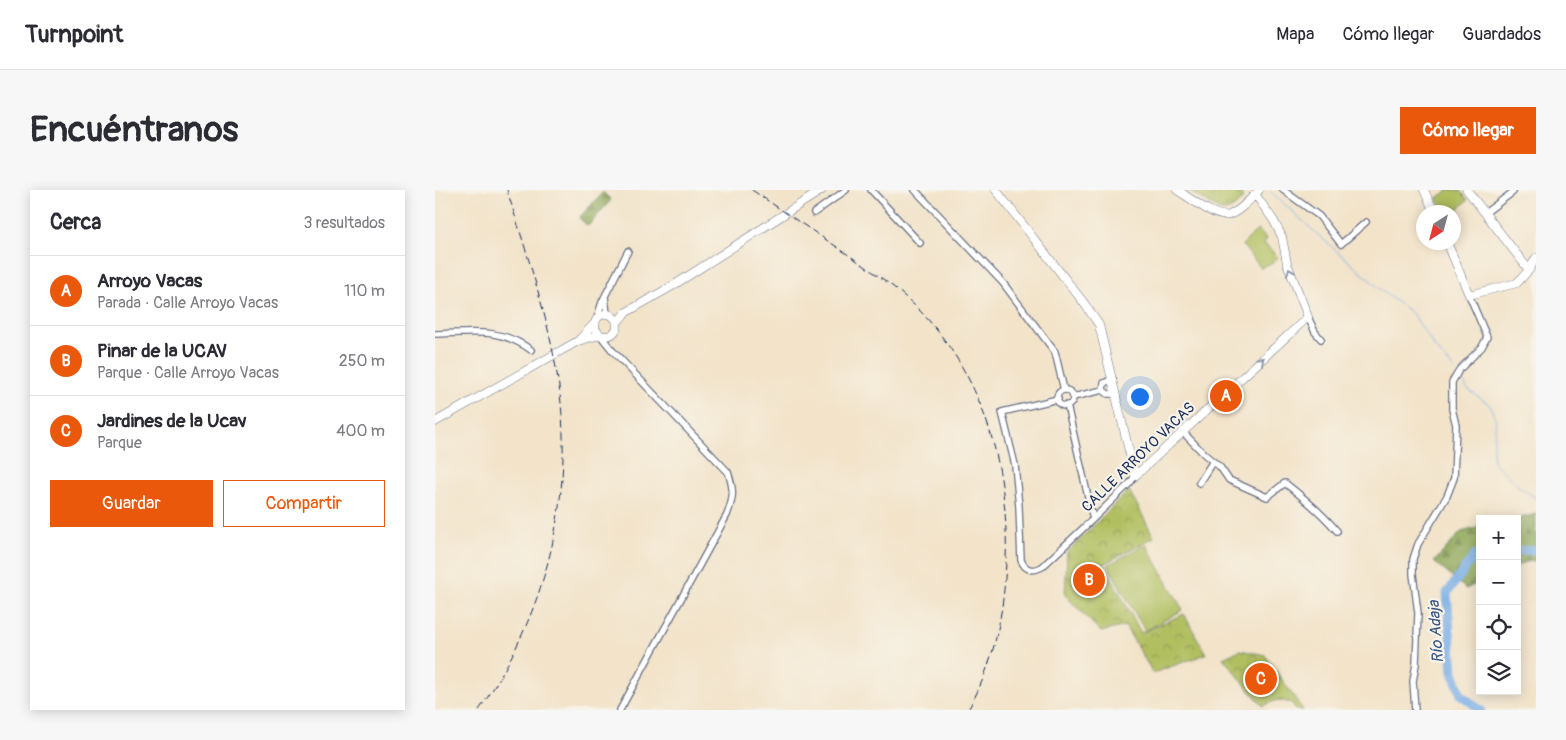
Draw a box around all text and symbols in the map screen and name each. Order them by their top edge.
text: Turnpoint [25,20,123,49]
text: Mapa [1276,23,1314,46]
text: Cómo llegar [1342,23,1434,46]
text: Guardados [1462,23,1541,46]
button: Cómo llegar [1400,107,1536,154]
text: Encuéntranos [30,108,238,152]
north arrow [1416,205,1461,250]
text: Cerca [50,209,101,236]
text: 3 resultados [303,213,385,233]
one-way arrow [1286,268,1296,277]
text: Arroyo Vacas [97,269,202,293]
text: A [61,281,71,301]
text: 110 m [344,281,385,301]
text: Parada · Calle Arroyo Vacas [97,293,278,313]
text: Pinar de la UCAV [97,339,227,363]
text: B [61,351,71,371]
text: 250 m [339,351,385,371]
one-way arrow [1256,357,1265,366]
text: Parque · Calle Arroyo Vacas [97,363,279,383]
pin: A [1210,377,1242,415]
your location [1127,384,1153,410]
street label: CALLE ARROYO VACAS [1078,398,1199,516]
text: Jardines de la Ucav [97,409,247,433]
text: C [61,421,71,441]
text: 400 m [336,421,385,441]
text: Parque [97,433,142,453]
button: Guardar [50,480,213,527]
button: Compartir [223,480,385,527]
map controls [1476,515,1521,695]
button: + [1476,515,1521,560]
button: − [1476,560,1521,605]
pin: B [1073,561,1105,599]
water label: Río Adaja [1424,598,1448,664]
button: locate [1476,605,1521,650]
button: layers [1476,650,1521,695]
pin: C [1245,660,1277,698]

